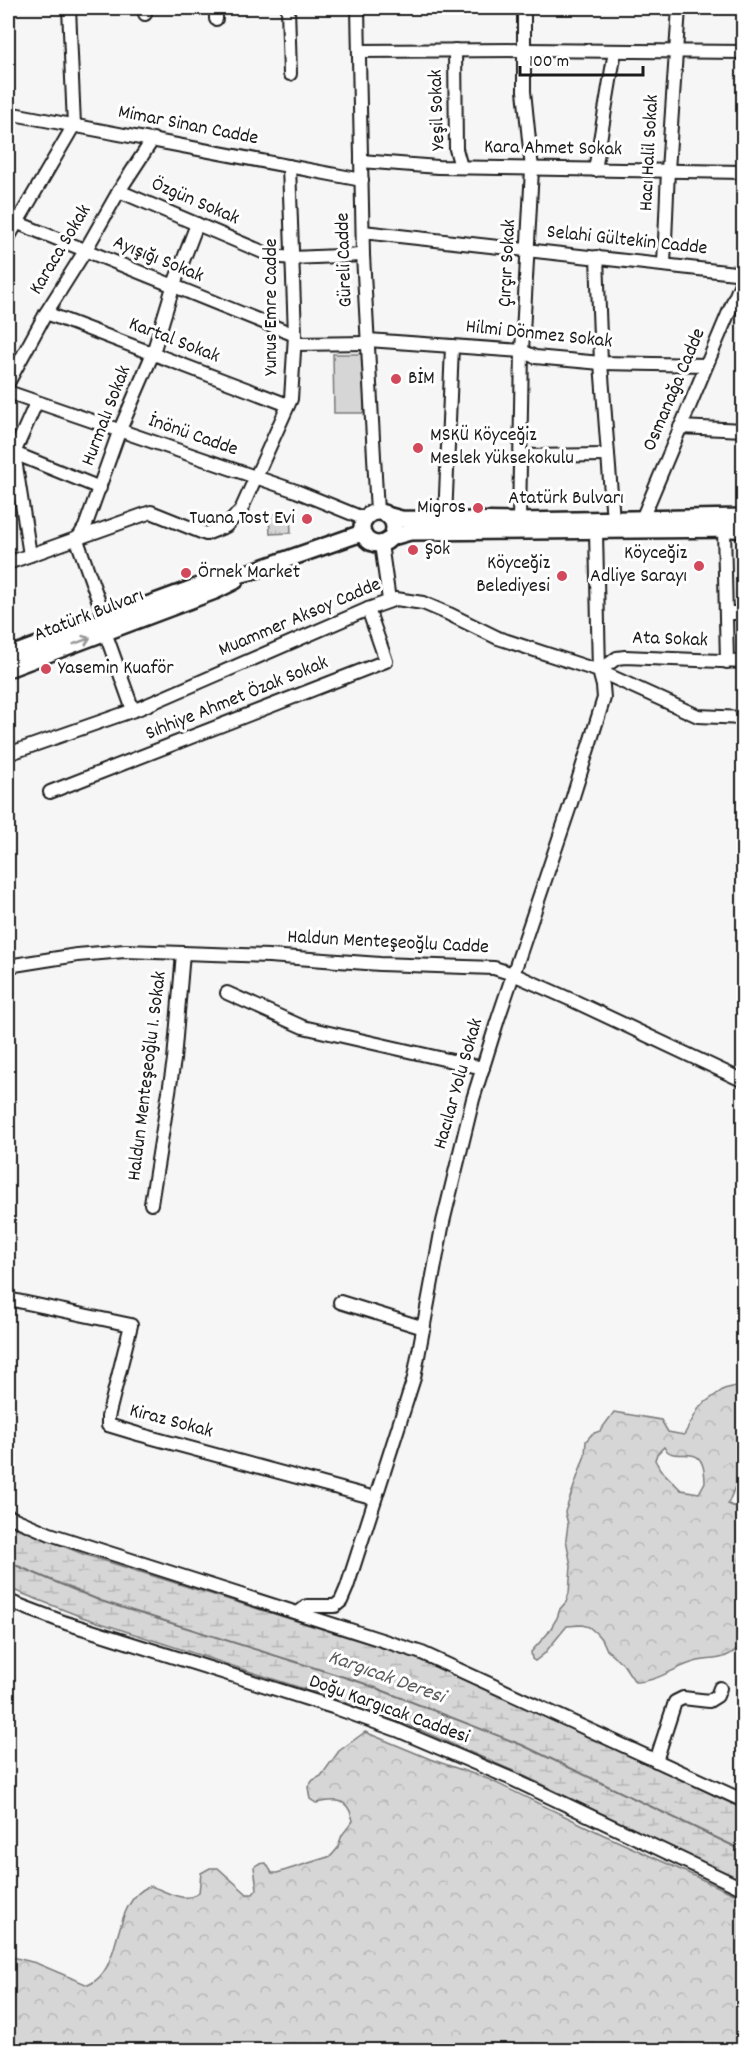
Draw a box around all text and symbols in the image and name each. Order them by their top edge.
scale bar [520,39,643,77]
text: 100 m [529,50,569,75]
street label: Yeşil Sokak [423,69,453,151]
street label: Hacı Halil Sokak [633,94,667,212]
street label: Mimar Sinan Cadde [116,99,261,153]
street label: Kara Ahmet Sokak [484,134,622,164]
street label: Özgün Sokak [147,171,243,233]
street label: Karaca Sokak [23,200,99,300]
street label: Güreli Cadde [329,212,361,308]
street label: Çırçır Sokak [492,219,524,307]
street label: Selahi Gültekin Cadde [545,219,709,263]
street label: Ayışığı Sokak [108,229,208,291]
street label: Yunus Emre Cadde [258,238,286,376]
street label: Kartal Sokak [124,311,224,371]
street label: Hilmi Dönmez Sokak [464,313,614,357]
street label: Osmanağa Cadde [636,324,714,456]
street label: Hurmalı Sokak [75,362,139,470]
place label: BİM [408,365,435,393]
marker: BİM [389,372,403,386]
street label: İnönü Cadde [144,408,242,464]
place label: MSKÜ Köyceğiz Meslek Yüksekokulu [430,422,574,473]
marker: MSKÜ Köyceğiz Meslek Yüksekokulu [411,441,425,455]
street label: Atatürk Bulvarı [508,485,624,513]
place label: Migros [417,494,466,522]
marker: Migros [471,501,485,515]
place label: Tuana Tost Evi [189,505,295,533]
marker: Tuana Tost Evi [300,512,314,526]
place label: Şok [425,536,450,564]
place label: Köyceğiz Adliye Sarayı [590,540,687,591]
marker: Şok [406,543,420,557]
place label: Köyceğiz Belediyesi [476,550,550,601]
place label: Örnek Market [198,559,300,587]
marker: Köyceğiz Adliye Sarayı [692,559,706,573]
marker: Örnek Market [179,566,193,580]
marker: Köyceğiz Belediyesi [555,569,569,583]
street label: Muammer Aksoy Cadde [214,571,386,665]
street label: Atatürk Bulvarı [30,582,148,650]
street label: Ata Sokak [632,625,708,655]
one-way arrow [72,635,91,646]
street label: Sıhhiye Ahmet Özak Sokak [141,650,333,748]
place label: Yasemin Kuaför [58,655,174,683]
marker: Yasemin Kuaför [39,662,53,676]
street label: Haldun Menteşeoğlu Cadde [286,924,490,962]
street label: Haldun Menteşeoğlu 1. Sokak [121,970,175,1182]
street label: Hacılar Yolu Sokak [427,1015,491,1153]
street label: Kiraz Sokak [126,1397,216,1447]
water label: Kargıcak Deresi [324,1643,451,1714]
street label: Doğu Kargıcak Caddesi [305,1668,473,1752]

